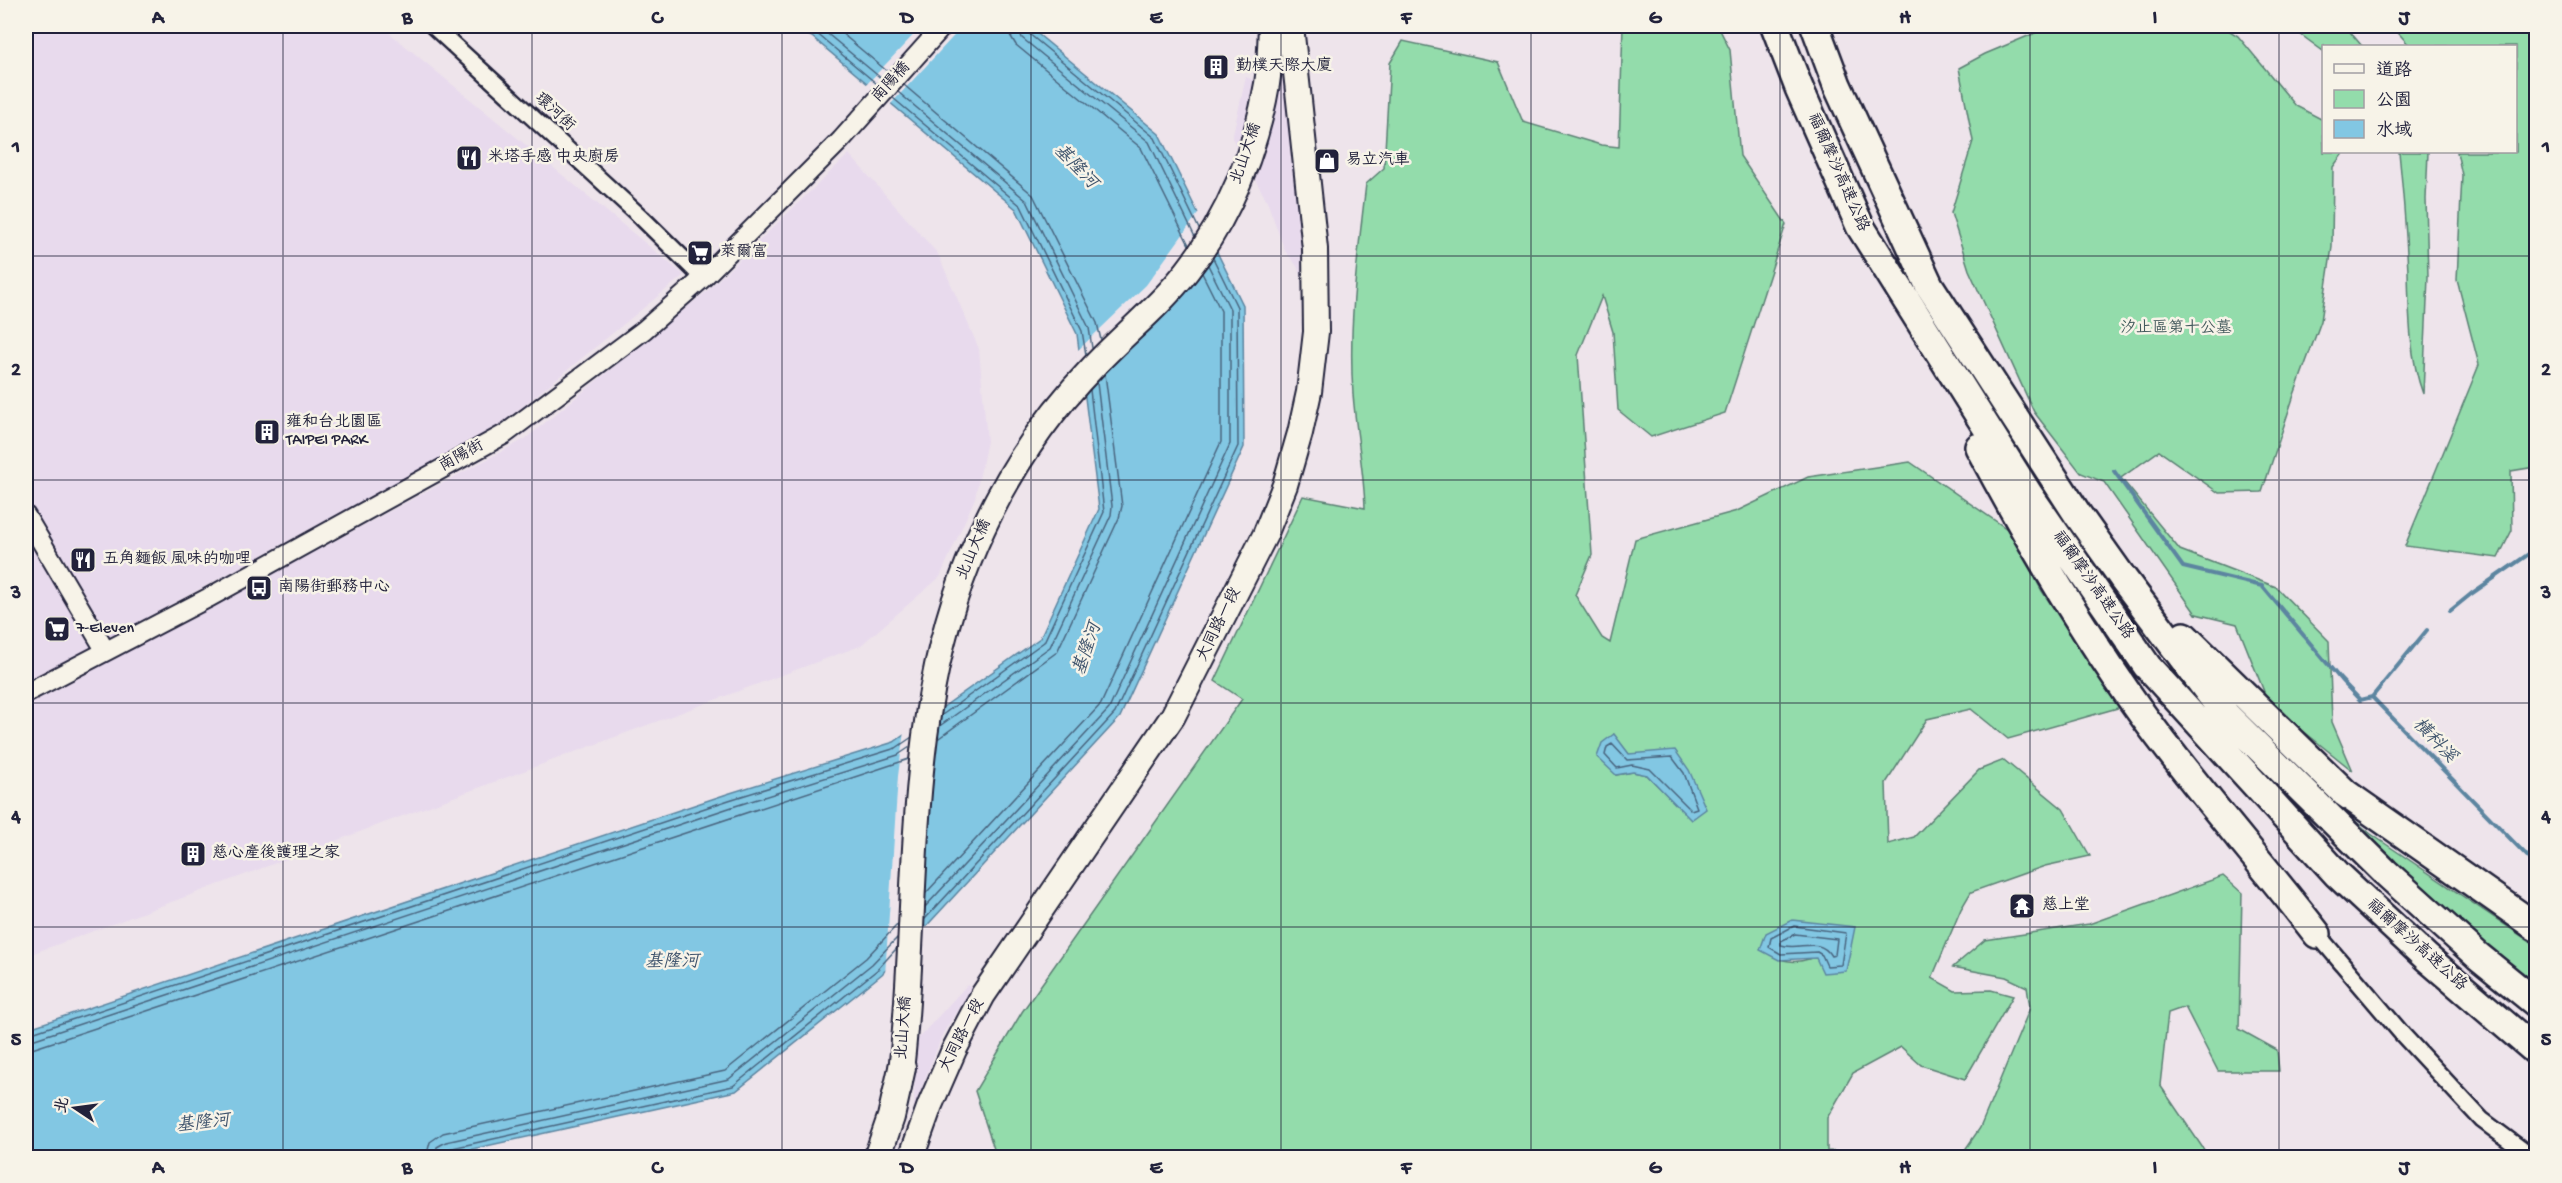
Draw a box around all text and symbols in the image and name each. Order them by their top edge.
text: A [151,8,166,31]
text: B [401,8,413,31]
text: C [651,8,665,31]
text: D [898,8,914,31]
text: E [1150,8,1164,31]
text: F [1400,8,1413,31]
text: G [1649,8,1663,31]
text: H [1899,8,1911,31]
text: I [2153,8,2158,31]
text: J [2398,8,2411,31]
legend [2322,45,2517,153]
building icon: 勤樸天際大廈 [1201,52,1231,82]
place label: 勤樸天際大廈 [1236,56,1332,77]
street label: 南陽橋 [867,57,915,107]
text: 道路 [2376,60,2412,82]
street label: 環河街 [530,89,579,136]
text: 公園 [2376,91,2412,112]
street label: 福爾摩沙高速公路 [1802,110,1874,235]
street label: 北山大橋 [1227,120,1266,187]
text: 水域 [2376,120,2412,142]
text: 1 [11,137,20,160]
text: 1 [2541,137,2550,160]
water label: 基隆河 [1049,140,1104,196]
restaurant icon: 米塔手感 中央廚房 [454,143,484,173]
shop icon: 易立汽車 [1312,146,1342,176]
place label: 米塔手感 中央廚房 [488,147,620,168]
place label: 易立汽車 [1346,150,1410,171]
supermarket icon: 萊爾富 [685,238,715,268]
place label: 萊爾富 [720,242,768,263]
park label: 汐止區第十公墓 [2120,318,2232,339]
text: 2 [11,360,21,383]
text: 2 [2541,360,2551,383]
place label: 雍和台北園區 TAIPEI PARK [285,412,382,451]
building icon: 雍和台北園區 TAIPEI PARK [252,417,282,447]
street label: 南陽街 [435,435,488,477]
street label: 北山大橋 [953,516,996,583]
street label: 福爾摩沙高速公路 [2048,527,2138,644]
restaurant icon: 五角麵飯 風味的咖哩 [68,545,98,575]
place label: 五角麵飯 風味的咖哩 [103,549,251,570]
bus stop icon: 南陽街郵務中心 [244,573,274,603]
place label: 南陽街郵務中心 [278,577,390,598]
text: 3 [10,583,21,606]
text: 3 [2540,583,2551,606]
street label: 大同路一段 [1192,584,1246,665]
supermarket icon: 7-Eleven [42,614,72,644]
water label: 基隆河 [1068,617,1108,678]
place label: 7-Eleven [75,620,134,639]
water label: 橫科溪 [2408,714,2462,768]
text: 4 [10,807,21,830]
text: 4 [2540,807,2551,830]
building icon: 慈心產後護理之家 [178,839,208,869]
place label: 慈心產後護理之家 [212,843,340,864]
temple icon: 慈上堂 [2007,891,2037,921]
place label: 慈上堂 [2042,895,2090,916]
street label: 福爾摩沙高速公路 [2362,895,2471,996]
water label: 基隆河 [645,951,702,973]
street label: 北山大橋 [892,995,917,1061]
street label: 大同路一段 [935,995,990,1076]
text: 5 [11,1030,22,1053]
text: 5 [2541,1030,2552,1053]
north arrow [45,1078,105,1138]
text: 北 [52,1095,75,1115]
water label: 基隆河 [175,1109,234,1137]
text: A [151,1158,166,1181]
text: B [401,1158,413,1181]
text: C [651,1158,665,1181]
text: D [898,1158,914,1181]
text: E [1150,1158,1164,1181]
text: F [1400,1158,1413,1181]
text: G [1649,1158,1663,1181]
text: H [1899,1158,1911,1181]
text: I [2153,1158,2158,1181]
text: J [2398,1158,2411,1181]

